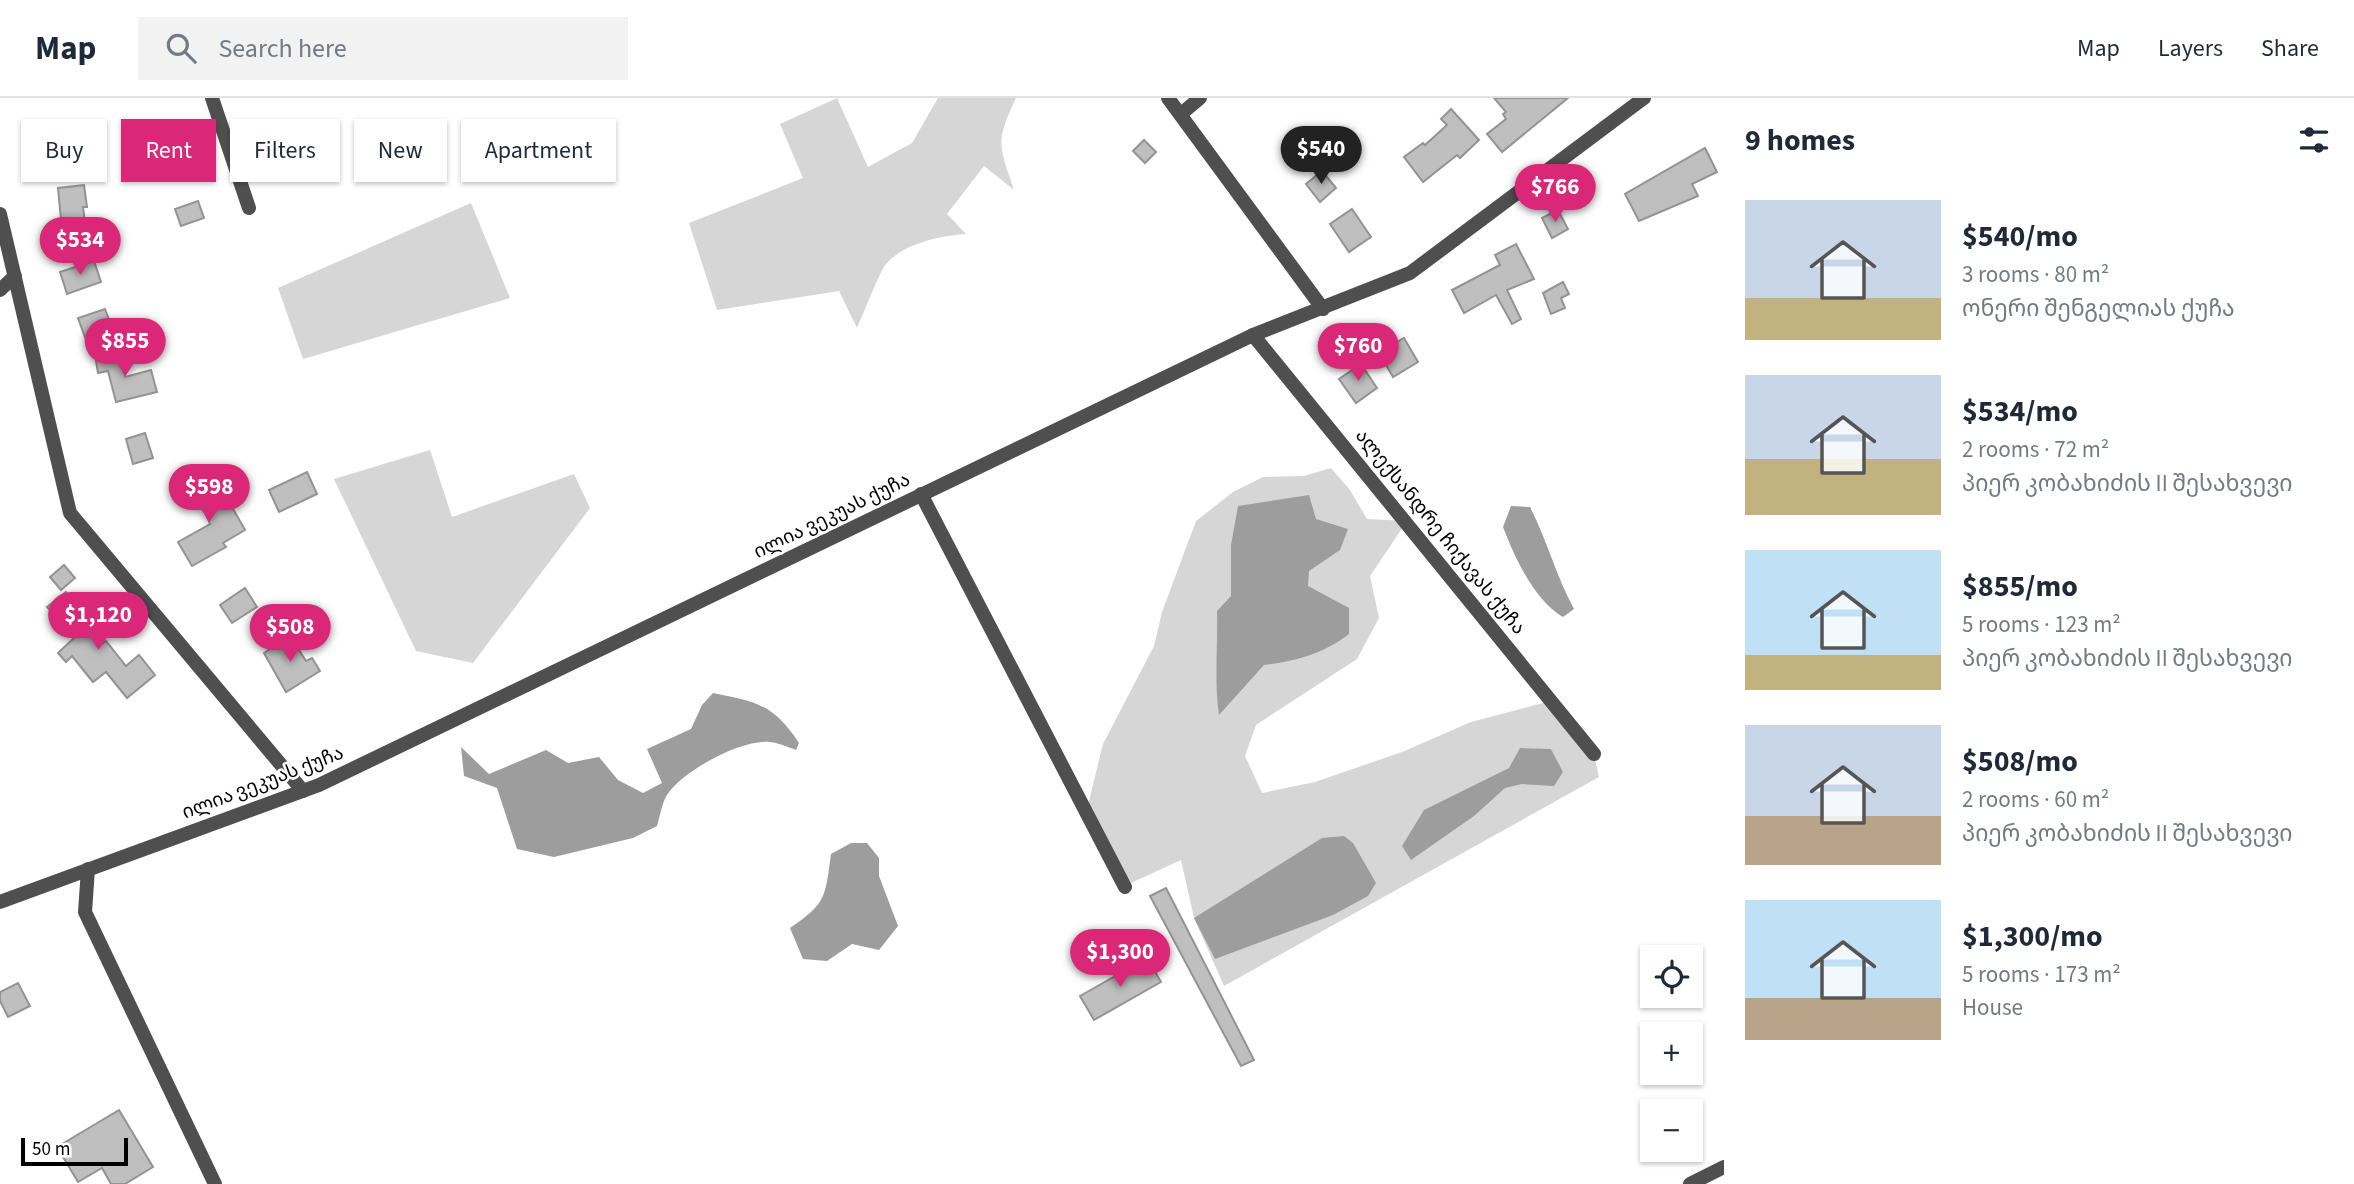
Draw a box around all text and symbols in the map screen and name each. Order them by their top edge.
search box [138,17,628,80]
text: Map [35,25,96,72]
icon: search [162,29,200,67]
text: Search here [218,30,347,67]
text: Map [2077,31,2120,66]
text: Layers [2158,31,2223,66]
text: Share [2261,31,2319,66]
chip: Buy [21,119,107,182]
chip: Rent [121,119,216,182]
chip: Filters [230,119,340,182]
chip: New [354,119,447,182]
chip: Apartment [461,119,616,182]
text: 9 homes [1745,119,1855,162]
icon: filters [2295,121,2333,159]
pin: $540 [1280,126,1362,186]
text: $540 [1297,132,1345,165]
pin: $766 [1514,164,1596,224]
text: $766 [1531,170,1579,203]
text: $540/mo [1962,215,2078,258]
pin: $534 [39,218,121,277]
text: $534 [56,223,104,256]
icon: home [1801,228,1885,312]
text: 3 rooms · 80 m² [1962,258,2109,291]
text: ონერი შენგელიას ქუჩა [1962,292,2235,325]
pin: $855 [84,318,166,378]
text: $855 [101,324,149,357]
pin: $760 [1317,324,1399,383]
text: $760 [1334,329,1382,362]
text: $534/mo [1962,390,2078,433]
icon: home [1801,403,1885,487]
street label: ალექსანდრე ჩიქავას ქუჩა [1348,423,1532,641]
text: 2 rooms · 72 m² [1962,433,2109,466]
pin: $598 [168,464,250,524]
street label: ილია ვეკუას ქუჩა [749,466,915,566]
text: პიერ კობახიძის II შესახვევი [1962,467,2293,500]
text: $598 [185,470,233,503]
text: $855/mo [1962,565,2078,608]
icon: home [1801,578,1885,662]
pin: $1,120 [41,592,155,652]
text: $1,120 [64,598,132,631]
pin: $508 [249,604,331,664]
text: 5 rooms · 123 m² [1962,608,2121,641]
text: $508 [266,610,314,643]
text: პიერ კობახიძის II შესახვევი [1962,642,2293,675]
street label: ილია ვეკუას ქუჩა [178,740,348,826]
text: $508/mo [1962,740,2078,783]
icon: home [1801,753,1885,837]
text: 2 rooms · 60 m² [1962,783,2109,816]
text: პიერ კობახიძის II შესახვევი [1962,817,2293,850]
text: $1,300/mo [1962,915,2103,958]
icon: home [1801,928,1885,1012]
pin: $1,300 [1063,930,1177,989]
text: $1,300 [1086,935,1154,968]
map controls [1640,945,1703,1162]
button: locate [1640,945,1703,1008]
text: 5 rooms · 173 m² [1962,958,2121,991]
text: House [1962,991,2023,1024]
button: + [1640,1022,1703,1085]
button: − [1640,1099,1703,1162]
scale bar [21,1135,128,1167]
text: 50 m [32,1136,70,1163]

